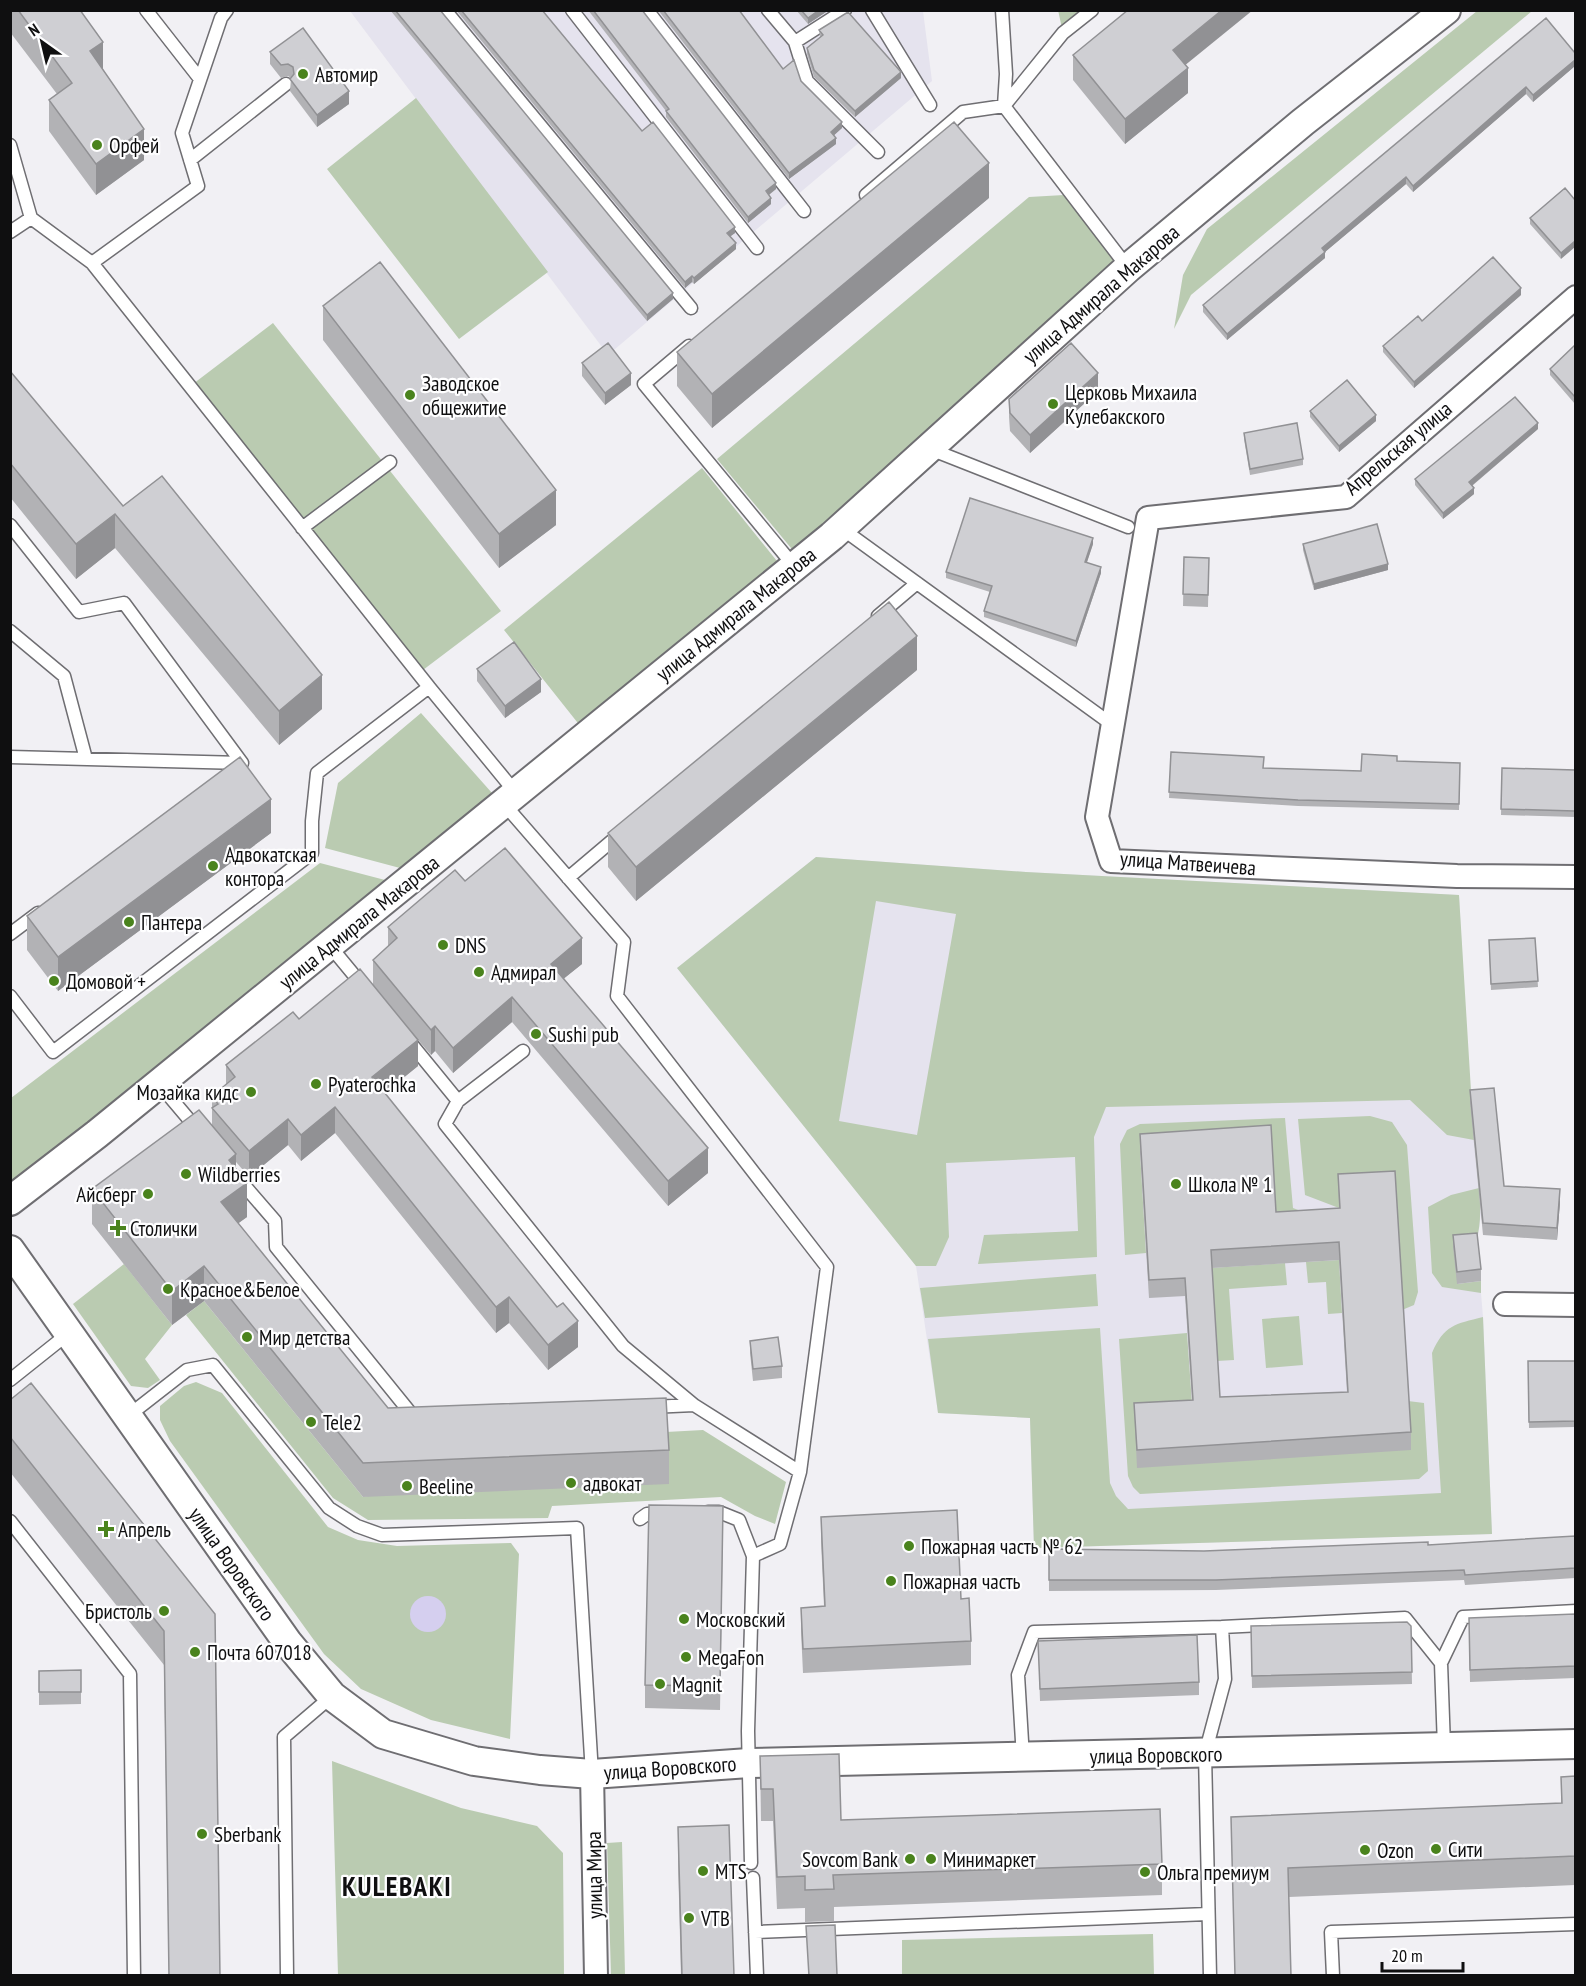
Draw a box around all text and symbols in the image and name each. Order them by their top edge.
north arrow [12,12,72,72]
text: N [24,19,43,40]
place label: Автомир [315,61,378,88]
marker: Автомир [296,67,310,81]
place label: Орфей [109,132,159,159]
marker: Орфей [90,138,104,152]
street label: улица Адмирала Макарова [1017,219,1185,369]
place label: Заводское общежитие [422,370,507,421]
place label: Церковь Михаила Кулебакского [1065,379,1197,430]
marker: Заводское общежитие [403,388,417,402]
street label: Апрельская улица [1339,395,1457,501]
marker: Церковь Михаила Кулебакского [1046,397,1060,411]
street label: улица Адмирала Макарова [650,541,822,687]
place label: Адвокатская контора [225,841,317,892]
street label: улица Матвеичева [1119,845,1257,881]
street label: улица Адмирала Макарова [273,849,445,995]
marker: Адвокатская контора [206,859,220,873]
place label: Пантера [141,909,202,936]
marker: Пантера [122,915,136,929]
place label: DNS [455,932,486,959]
marker: DNS [436,938,450,952]
place label: Адмирал [491,959,556,986]
marker: Адмирал [472,965,486,979]
place label: Домовой + [66,968,146,995]
marker: Домовой + [47,974,61,988]
place label: Sushi pub [548,1021,619,1048]
marker: Sushi pub [529,1027,543,1041]
place label: Pyaterochka [328,1071,416,1098]
marker: Pyaterochka [309,1077,323,1091]
place label: Мозайка кидс [137,1079,240,1106]
marker: Мозайка кидс [244,1085,258,1099]
place label: Wildberries [198,1161,280,1188]
marker: Wildberries [179,1167,193,1181]
place label: Школа № 1 [1188,1171,1272,1198]
marker: Школа № 1 [1169,1177,1183,1191]
place label: Айсберг [76,1181,137,1208]
marker: Айсберг [141,1187,155,1201]
place label: Столички [130,1215,198,1242]
marker: Столички [111,1221,125,1235]
place label: Красное&Белое [180,1276,300,1303]
marker: Красное&Белое [161,1282,175,1296]
place label: Мир детства [259,1324,350,1351]
marker: Мир детства [240,1330,254,1344]
place label: Tele2 [323,1409,362,1436]
marker: Tele2 [304,1415,318,1429]
place label: адвокат [583,1470,642,1497]
place label: Beeline [419,1473,473,1500]
marker: адвокат [564,1476,578,1490]
marker: Beeline [400,1479,414,1493]
street label: улица Воровского [183,1502,281,1626]
place label: Апрель [118,1516,171,1543]
marker: Апрель [99,1522,113,1536]
place label: Пожарная часть № 62 [921,1533,1083,1560]
marker: Пожарная часть № 62 [902,1539,916,1553]
place label: Пожарная часть [903,1568,1021,1595]
marker: Пожарная часть [884,1574,898,1588]
place label: Бристоль [85,1598,152,1625]
marker: Бристоль [157,1604,171,1618]
place label: Московский [696,1606,785,1633]
marker: Московский [677,1612,691,1626]
place label: Почта 607018 [207,1639,312,1666]
place label: MegaFon [698,1644,764,1671]
marker: Почта 607018 [188,1645,202,1659]
marker: MegaFon [679,1650,693,1664]
place label: Magnit [672,1671,723,1698]
marker: Magnit [653,1677,667,1691]
street label: улица Воровского [1089,1740,1223,1770]
street label: улица Воровского [603,1750,737,1786]
place label: Sberbank [214,1821,281,1848]
marker: Sberbank [195,1827,209,1841]
street label: улица Мира [580,1831,608,1919]
place label: Сити [1448,1836,1483,1863]
place label: Ozon [1377,1837,1414,1864]
marker: Сити [1429,1842,1443,1856]
marker: Ozon [1358,1843,1372,1857]
place label: Sovcom Bank [802,1846,898,1873]
place label: Минимаркет [943,1846,1036,1873]
marker: Sovcom Bank [903,1852,917,1866]
marker: Минимаркет [924,1852,938,1866]
place label: MTS [715,1858,747,1885]
place label: Ольга премиум [1157,1859,1269,1886]
marker: MTS [696,1864,710,1878]
marker: Ольга премиум [1138,1865,1152,1879]
district label: KULEBAKI [342,1869,452,1903]
place label: VTB [700,1905,730,1932]
marker: VTB [682,1911,696,1925]
scale bar [1382,1935,1463,1973]
text: 20 m [1391,1944,1423,1967]

